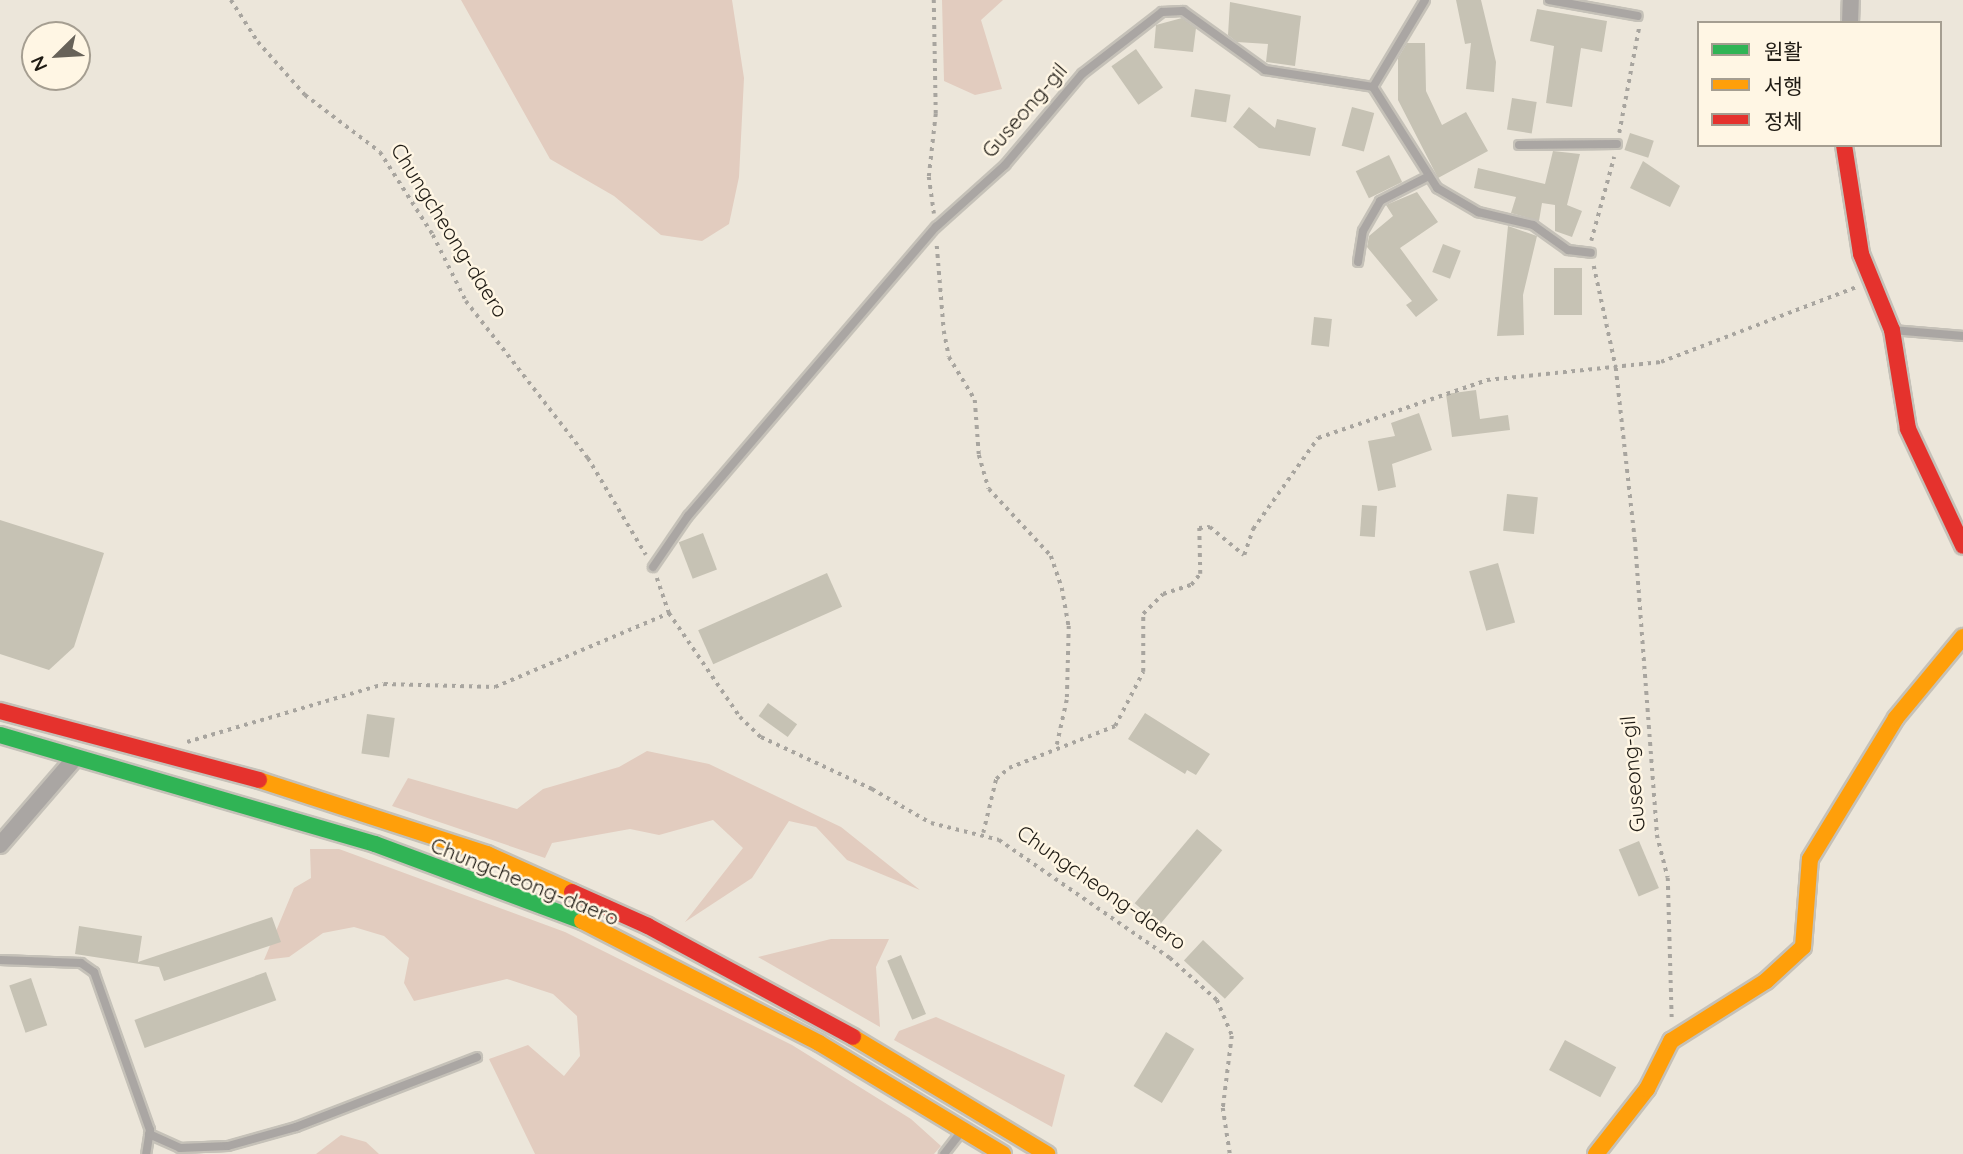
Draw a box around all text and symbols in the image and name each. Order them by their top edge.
north arrow [21,21,91,91]
legend [1697,21,1942,147]
text: 원활 [1764,38,1803,64]
text: N [25,52,52,75]
street label: Guseong-gil [976,58,1072,162]
text: 서행 [1764,73,1803,99]
text: 정체 [1764,108,1803,134]
street label: Chungcheong-daero [386,138,514,322]
street label: Guseong-gil [1614,715,1650,833]
street label: Chungcheong-daero [1013,819,1191,955]
street label: Chungcheong-daero [427,832,623,930]

